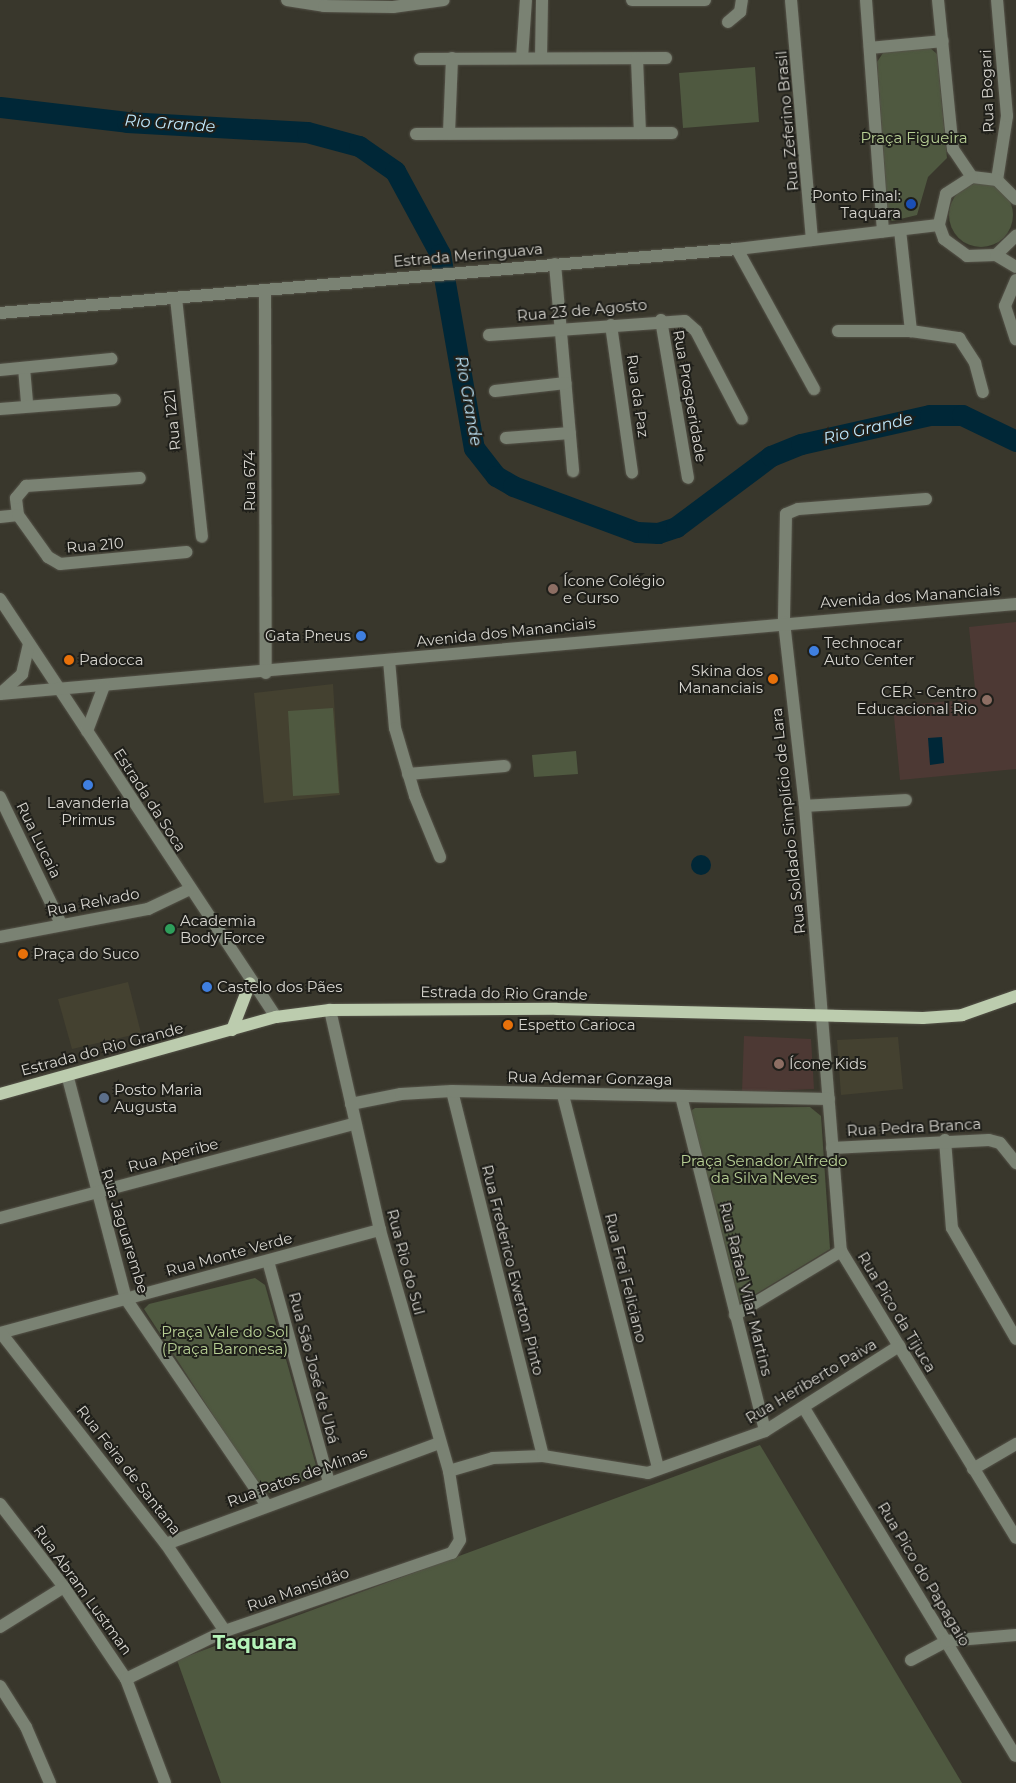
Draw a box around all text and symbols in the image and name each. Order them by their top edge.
street label: Rua Bogari [977,49,997,133]
street label: Rua Zeferino Brasil [772,50,802,192]
water label: Rio Grande [124,111,216,137]
park label: Praça Figueira [860,129,968,147]
place label: Ponto Final: Taquara [812,186,901,221]
marker: Ponto Final: Taquara [905,198,917,210]
street label: Estrada Meringuava [393,240,543,270]
street label: Rua 23 de Agosto [516,295,648,325]
street label: Rua Prosperidade [669,328,711,464]
street label: Rua da Paz [623,353,653,439]
water label: Rio Grande [451,355,485,447]
street label: Rua 1221 [160,388,184,452]
water label: Rio Grande [822,409,914,449]
street label: Rua 674 [241,451,259,511]
street label: Rua 210 [66,534,124,556]
place label: Ícone Colégio e Curso [563,571,665,606]
street label: Avenida dos Mananciais [820,581,1000,611]
marker: Ícone Colégio e Curso [547,583,559,595]
street label: Avenida dos Mananciais [415,614,597,650]
place label: Gata Pneus [265,627,351,645]
marker: Gata Pneus [355,630,367,642]
place label: Technocar Auto Center [824,633,914,668]
marker: Technocar Auto Center [808,645,820,657]
place label: Padocca [79,651,144,669]
marker: Padocca [63,654,75,666]
place label: Skina dos Mananciais [678,661,763,696]
marker: Skina dos Mananciais [767,673,779,685]
place label: CER - Centro Educacional Rio [857,682,977,717]
marker: CER - Centro Educacional Rio [981,694,993,706]
street label: Rua Soldado Simplício de Lara [767,707,809,935]
street label: Estrada da Soca [110,745,190,855]
marker: Lavanderia Primus [82,779,94,791]
place label: Lavanderia Primus [47,793,129,828]
street label: Rua Lucaia [13,799,65,881]
street label: Rua Relvado [45,884,141,920]
place label: Academia Body Force [180,911,265,946]
marker: Academia Body Force [164,923,176,935]
place label: Praça do Suco [33,945,139,963]
marker: Praça do Suco [17,948,29,960]
place label: Castelo dos Pães [217,978,343,996]
marker: Castelo dos Pães [201,981,213,993]
street label: Estrada do Rio Grande [420,983,588,1003]
place label: Espetto Carioca [518,1016,635,1034]
street label: Estrada do Rio Grande [19,1019,185,1079]
marker: Espetto Carioca [502,1019,514,1031]
place label: Ícone Kids [789,1055,867,1073]
marker: Ícone Kids [773,1058,785,1070]
street label: Rua Ademar Gonzaga [507,1068,673,1088]
place label: Posto Maria Augusta [114,1080,202,1115]
marker: Posto Maria Augusta [98,1092,110,1104]
street label: Rua Pedra Branca [846,1114,982,1140]
street label: Rua Aperibe [126,1134,220,1176]
park label: Praça Senador Alfredo da Silva Neves [680,1151,848,1186]
street label: Rua Frederico Ewerton Pinto [478,1163,548,1377]
street label: Rua Jaguarembe [97,1167,153,1295]
street label: Rua Rafael Vilar Martins [716,1200,776,1378]
street label: Rua Rio do Sul [383,1207,429,1317]
street label: Rua Frei Feliciano [601,1211,651,1345]
street label: Rua Monte Verde [164,1228,294,1280]
street label: Rua Pico da Tijuca [854,1249,940,1375]
street label: Rua São José de Ubá [285,1290,343,1446]
park label: Praça Vale do Sol (Praça Baronesa) [161,1322,289,1357]
street label: Rua Heriberto Paiva [742,1335,880,1427]
street label: Rua Feira de Santana [73,1402,185,1538]
street label: Rua Patos de Minas [225,1443,369,1511]
street label: Rua Pico do Papagaio [874,1499,974,1649]
street label: Rua Abram Lustman [30,1522,136,1658]
street label: Rua Mansidão [245,1563,351,1615]
district label: Taquara [213,1630,297,1654]

